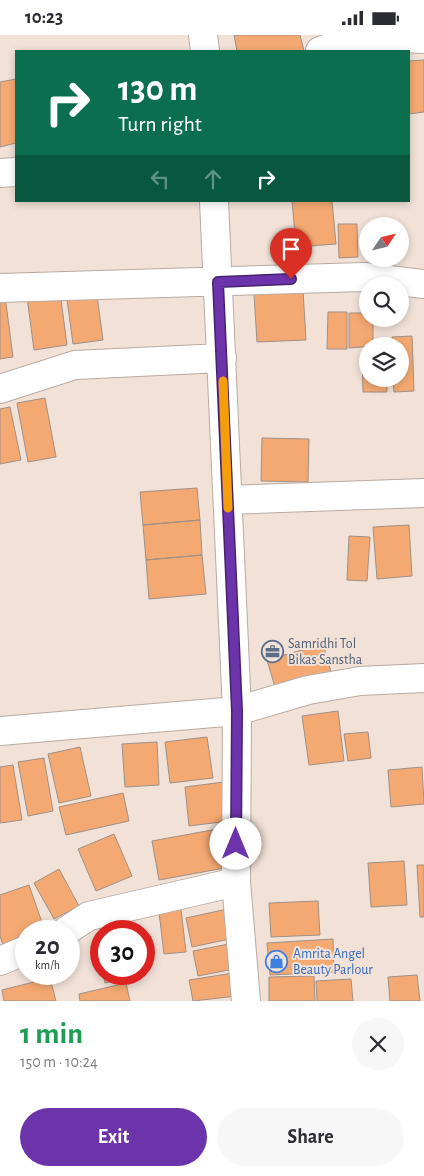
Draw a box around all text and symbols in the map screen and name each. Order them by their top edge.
text: 10:23 [25,8,63,27]
icon: right [35,70,100,135]
text: 130 m [118,72,197,107]
text: Turn right [118,113,202,135]
icon: left [146,165,174,193]
icon: ahead [199,165,227,193]
icon: right [252,165,280,193]
north arrow [359,217,409,267]
map controls [359,217,409,387]
pin [270,228,312,279]
icon: arrive [277,235,305,263]
button: search [359,277,409,327]
button: layers [359,337,409,387]
place label: Samridhi Tol Bikas Sanstha [288,637,363,667]
office icon: Samridhi Tol Bikas Sanstha [260,640,284,664]
position arrow [209,817,261,869]
speed limit sign: 30 [90,920,155,985]
text: 20 [35,934,60,959]
place label: Amrita Angel Beauty Parlour [293,947,373,977]
shop icon: Amrita Angel Beauty Parlour [265,950,289,974]
text: km/h [35,959,60,971]
button: close [352,1018,404,1070]
text: 1 min [20,1019,83,1049]
text: 150 m · 10:24 [20,1054,98,1070]
button: Exit [20,1108,207,1166]
button: Share [217,1108,404,1166]

